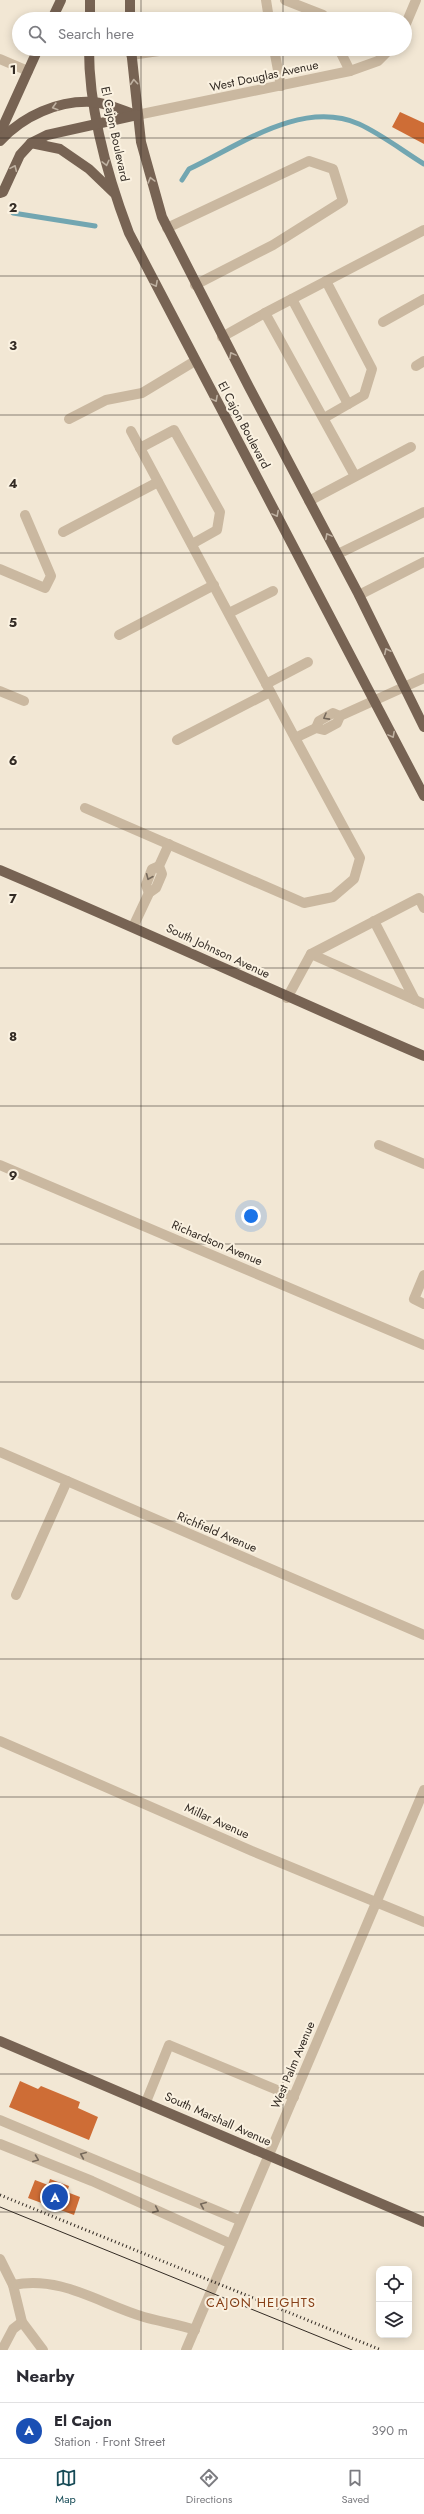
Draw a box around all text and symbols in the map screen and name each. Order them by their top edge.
search box [12,12,412,56]
icon: search [26,23,48,45]
text: Search here [58,23,134,45]
street label: West Douglas Avenue [208,56,320,96]
text: 1 [10,60,16,79]
one-way arrow [130,79,139,85]
street label: El Cajon Boulevard [96,85,134,183]
one-way arrow [52,102,59,111]
one-way arrow [102,160,110,167]
one-way arrow [9,164,17,172]
one-way arrow [148,177,156,183]
text: 2 [9,198,17,217]
one-way arrow [150,280,157,287]
text: 3 [9,336,17,355]
one-way arrow [229,352,236,359]
street label: El Cajon Boulevard [213,378,275,472]
one-way arrow [210,395,218,402]
text: 4 [8,474,18,493]
one-way arrow [271,510,279,517]
one-way arrow [325,532,332,540]
text: 5 [9,613,17,632]
one-way arrow [384,648,392,656]
one-way arrow [323,712,330,720]
one-way arrow [387,731,395,738]
text: 6 [9,751,18,770]
one-way arrow [145,874,153,881]
text: 7 [9,889,17,908]
street label: South Johnson Avenue [163,919,273,983]
text: 8 [9,1027,17,1046]
text: 9 [9,1166,18,1185]
your location [241,1206,261,1226]
street label: Richardson Avenue [169,1216,265,1270]
street label: Richfield Avenue [174,1507,260,1557]
street label: Millar Avenue [182,1799,252,1843]
street label: West Palm Avenue [266,2018,320,2112]
street label: South Marshall Avenue [162,2087,274,2151]
one-way arrow [80,2151,87,2159]
one-way arrow [32,2155,39,2163]
pin: A [42,2182,68,2212]
one-way arrow [200,2202,208,2210]
one-way arrow [151,2205,159,2213]
map controls [376,2266,412,2338]
button: locate [376,2266,412,2302]
district label: CAJON HEIGHTS [206,2293,316,2312]
button: layers [376,2302,412,2338]
text: Nearby [16,2364,74,2388]
text: El Cajon [54,2410,112,2432]
text: A [24,2421,34,2440]
text: 390 m [372,2421,408,2440]
text: Station · Front Street [54,2432,165,2451]
tab: Map [55,2467,77,2507]
tab: Directions [186,2467,232,2507]
tab: Saved [342,2467,369,2507]

